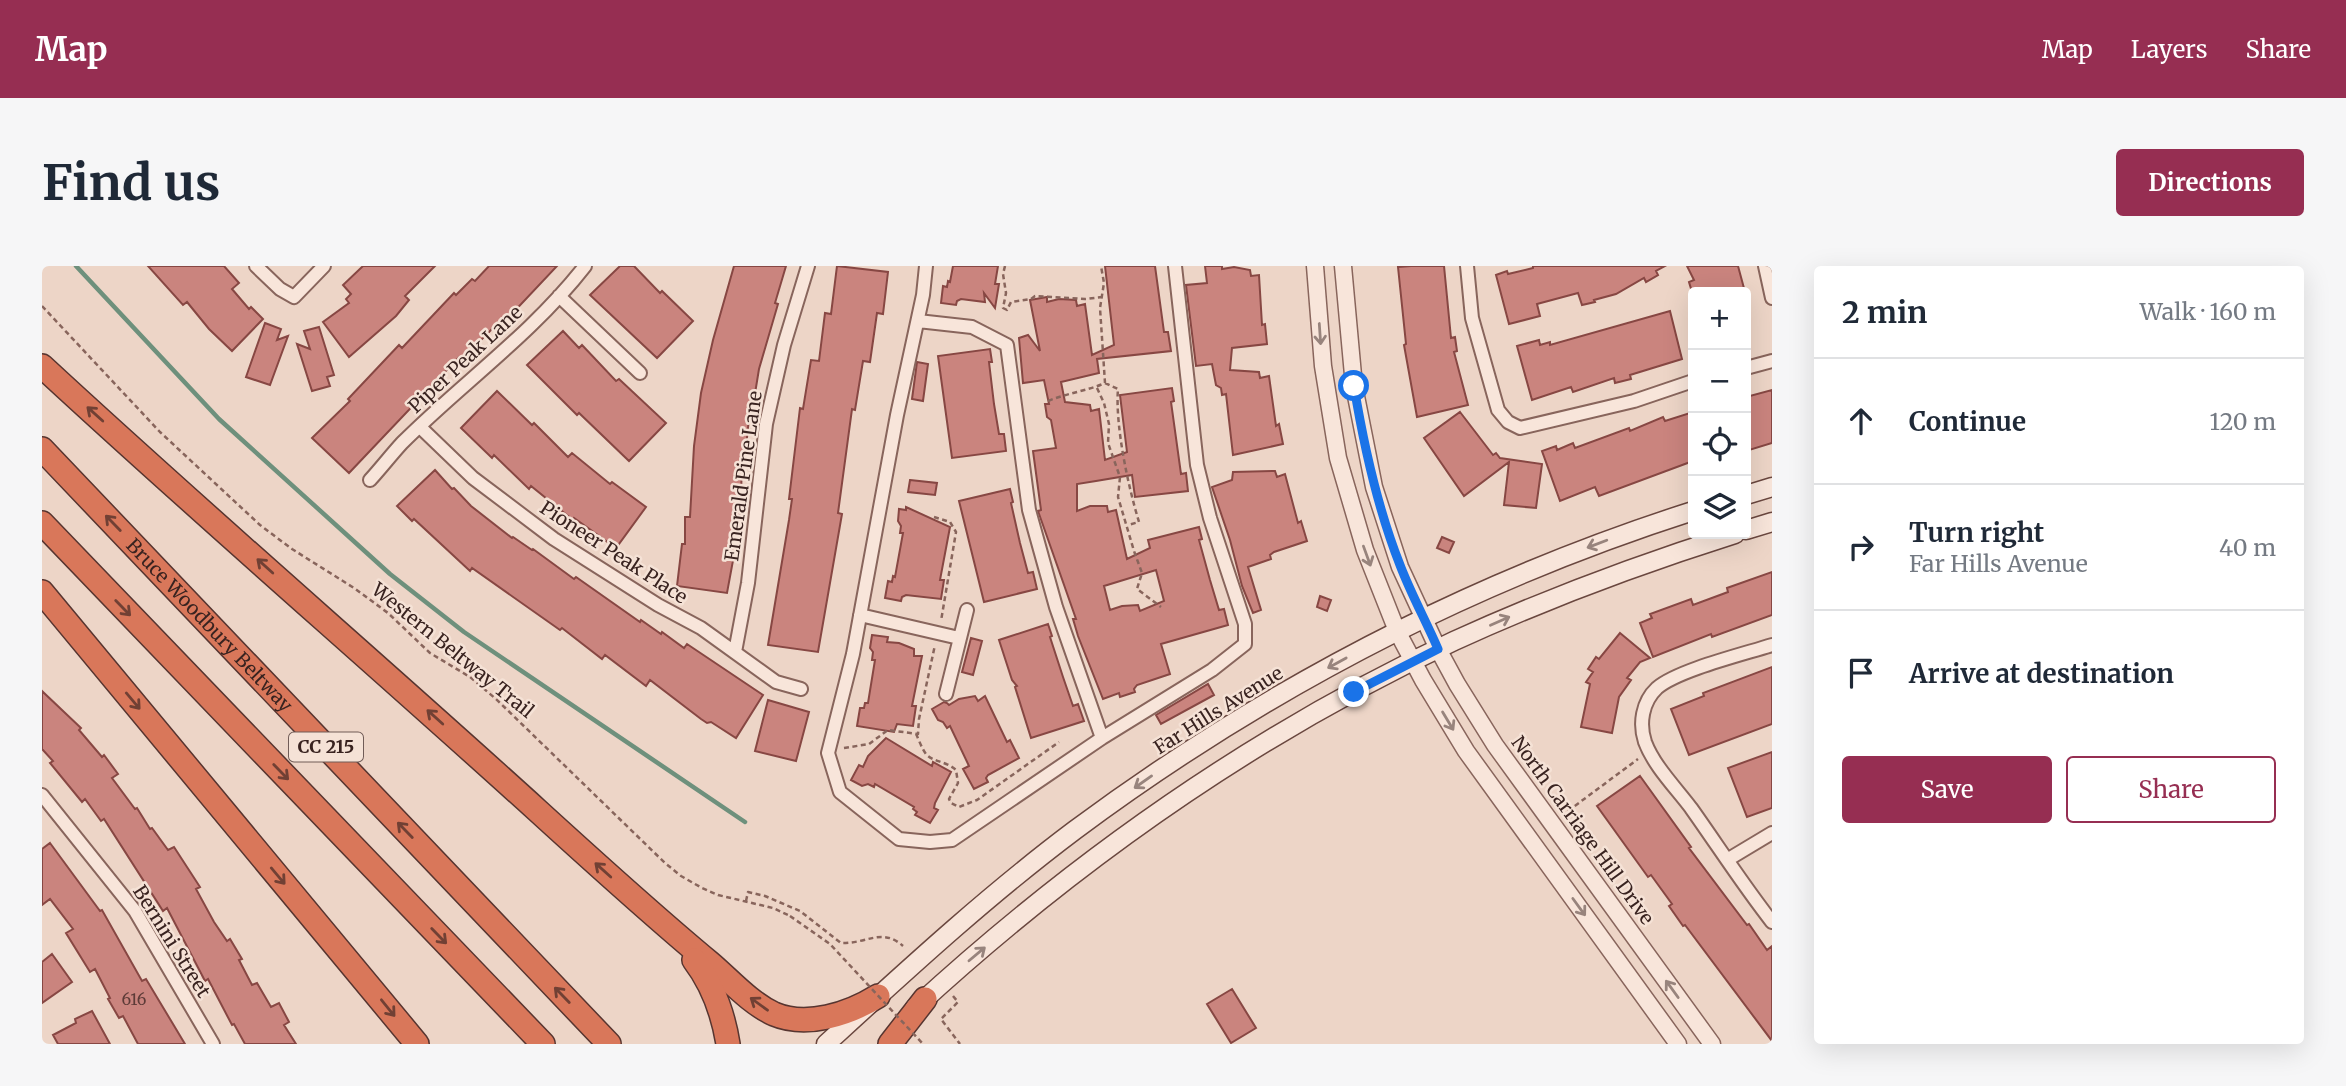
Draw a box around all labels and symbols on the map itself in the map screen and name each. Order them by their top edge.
street label: Piper Peak Lane [403,300,527,418]
one-way arrow [1314,322,1327,345]
route start [1338,370,1369,401]
street label: Emerald Pine Lane [719,389,767,563]
one-way arrow [87,406,104,423]
street label: Pioneer Peak Place [536,495,692,609]
one-way arrow [104,515,121,532]
street label: Bruce Woodbury Beltway [121,533,298,717]
one-way arrow [1587,539,1608,552]
one-way arrow [1362,544,1374,566]
one-way arrow [256,558,274,574]
street label: Western Beltway Trail [366,577,539,723]
one-way arrow [115,599,132,616]
one-way arrow [1489,614,1510,627]
one-way arrow [1327,657,1348,670]
street label: Far Hills Avenue [1149,661,1287,759]
route end [1338,676,1369,707]
one-way arrow [125,692,141,710]
one-way arrow [426,709,444,725]
one-way arrow [1441,711,1455,731]
street label: North Carriage Hill Drive [1506,731,1660,929]
road number: CC 215 [289,732,363,761]
one-way arrow [273,763,290,780]
one-way arrow [1134,775,1153,789]
one-way arrow [397,821,413,839]
one-way arrow [595,862,612,879]
one-way arrow [270,867,286,885]
street label: Bernini Street [128,880,216,1002]
one-way arrow [1572,897,1586,916]
one-way arrow [430,927,447,944]
one-way arrow [967,946,985,962]
one-way arrow [1665,980,1679,999]
one-way arrow [553,986,570,1003]
house number: 616 [122,989,147,1009]
one-way arrow [750,997,769,1011]
one-way arrow [380,999,396,1017]

